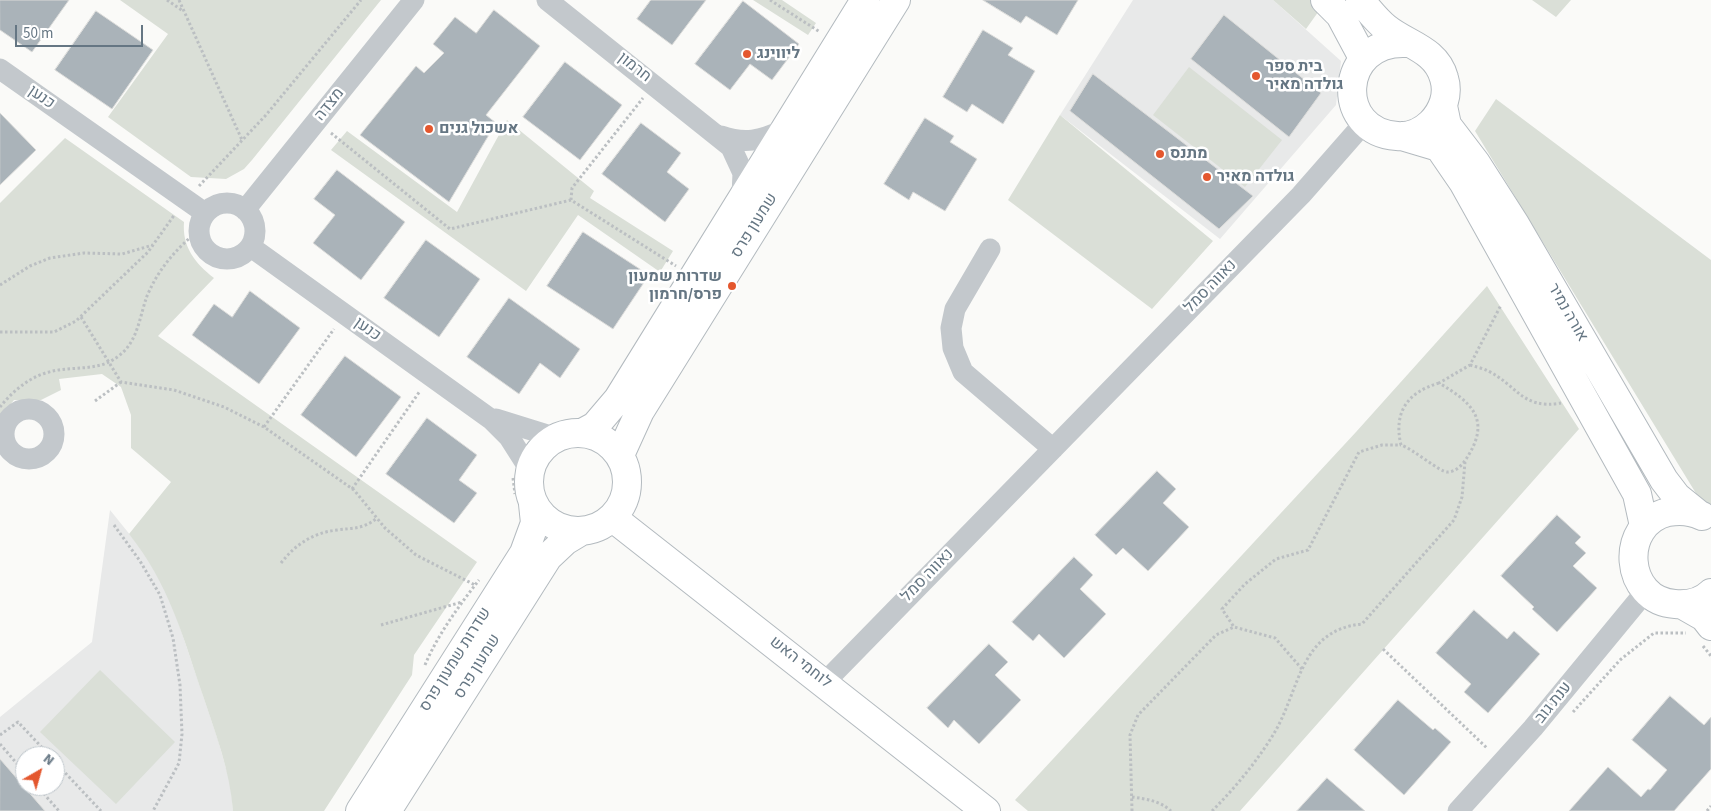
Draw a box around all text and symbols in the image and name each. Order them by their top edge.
scale bar [18,15,145,47]
text: 50 m [23,23,53,44]
place label: ליווינג [757,44,800,64]
marker: ליווינג [741,48,753,60]
street label: חרמון [613,49,655,87]
place label: בית ספר גולדה מאיר [1266,57,1344,95]
marker: בית ספר גולדה מאיר [1250,70,1262,82]
street label: כנען [24,82,58,114]
street label: מצדה [311,85,349,125]
place label: אשכול גנים [439,119,519,139]
marker: אשכול גנים [423,123,435,135]
place label: מתנס [1170,144,1208,164]
marker: מתנס [1154,148,1166,160]
place label: גולדה מאיר [1217,167,1295,187]
marker: גולדה מאיר [1201,171,1213,183]
street label: שמעון פרס [728,190,782,262]
street label: נאווה סמל [1181,256,1241,318]
place label: שדרות שמעון פרס/חרמון [628,267,722,305]
marker: שדרות שמעון פרס/חרמון [726,280,738,292]
street label: אורה נמיר [1543,280,1591,346]
street label: כנען [350,314,384,346]
street label: נאווה סמל [898,545,958,607]
street label: שדרות שמעון פרס [416,604,496,716]
street label: שמעון פרס [451,631,505,703]
street label: לוחמי האש [765,633,835,693]
street label: ענת גוב [1532,678,1576,728]
north arrow [15,746,65,796]
text: N [39,749,58,771]

